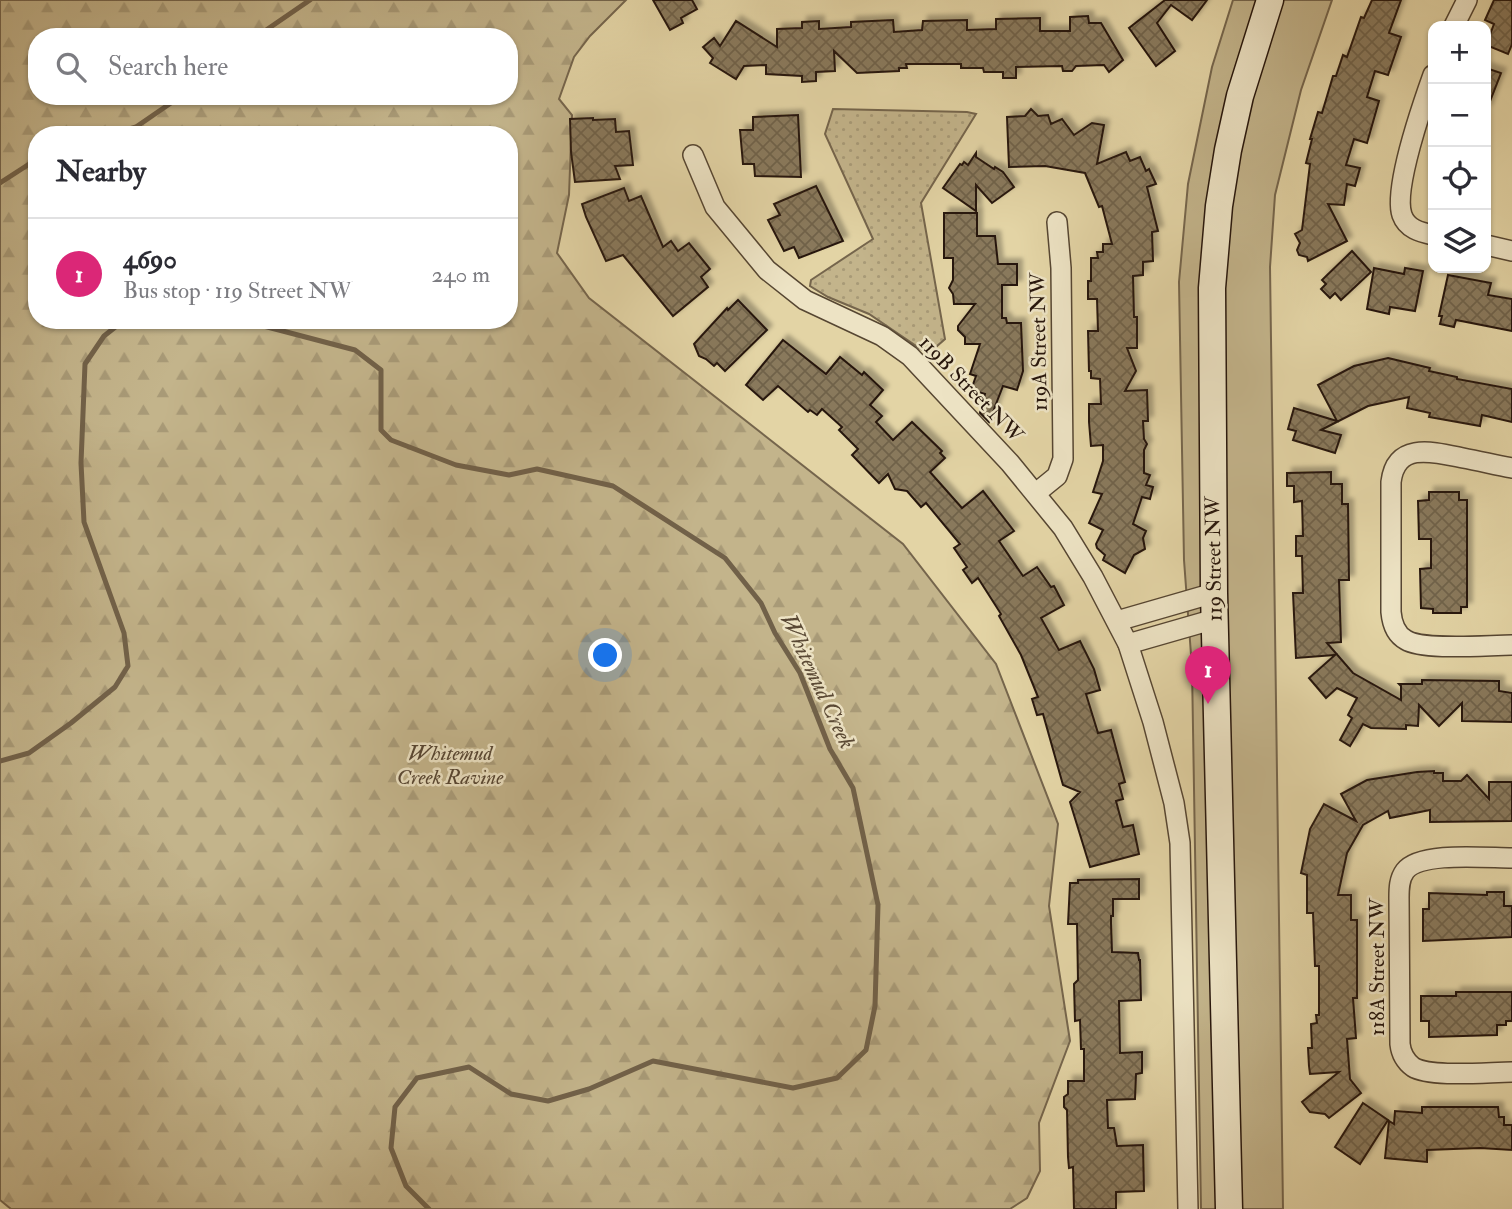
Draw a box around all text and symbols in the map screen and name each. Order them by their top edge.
map controls [1428,21,1491,273]
button: + [1428,21,1491,84]
search box [28,28,518,105]
icon: search [52,48,90,86]
text: Search here [108,51,228,83]
button: − [1428,84,1491,147]
button: locate [1428,147,1491,210]
text: Nearby [56,153,146,190]
button: layers [1428,210,1491,273]
text: 4690 [123,244,177,276]
text: 1 [75,260,83,289]
text: 240 m [431,260,490,289]
street label: 119A Street NW [1024,272,1054,412]
text: Bus stop · 119 Street NW [123,276,352,305]
street label: 119B Street NW [913,330,1029,449]
street label: 119 Street NW [1199,495,1229,622]
water label: Whitemud Creek [774,609,862,753]
your location [588,638,622,672]
pin: 1 [1185,646,1231,704]
park label: Whitemud Creek Ravine [397,740,504,791]
street label: 118A Street NW [1364,897,1391,1036]

